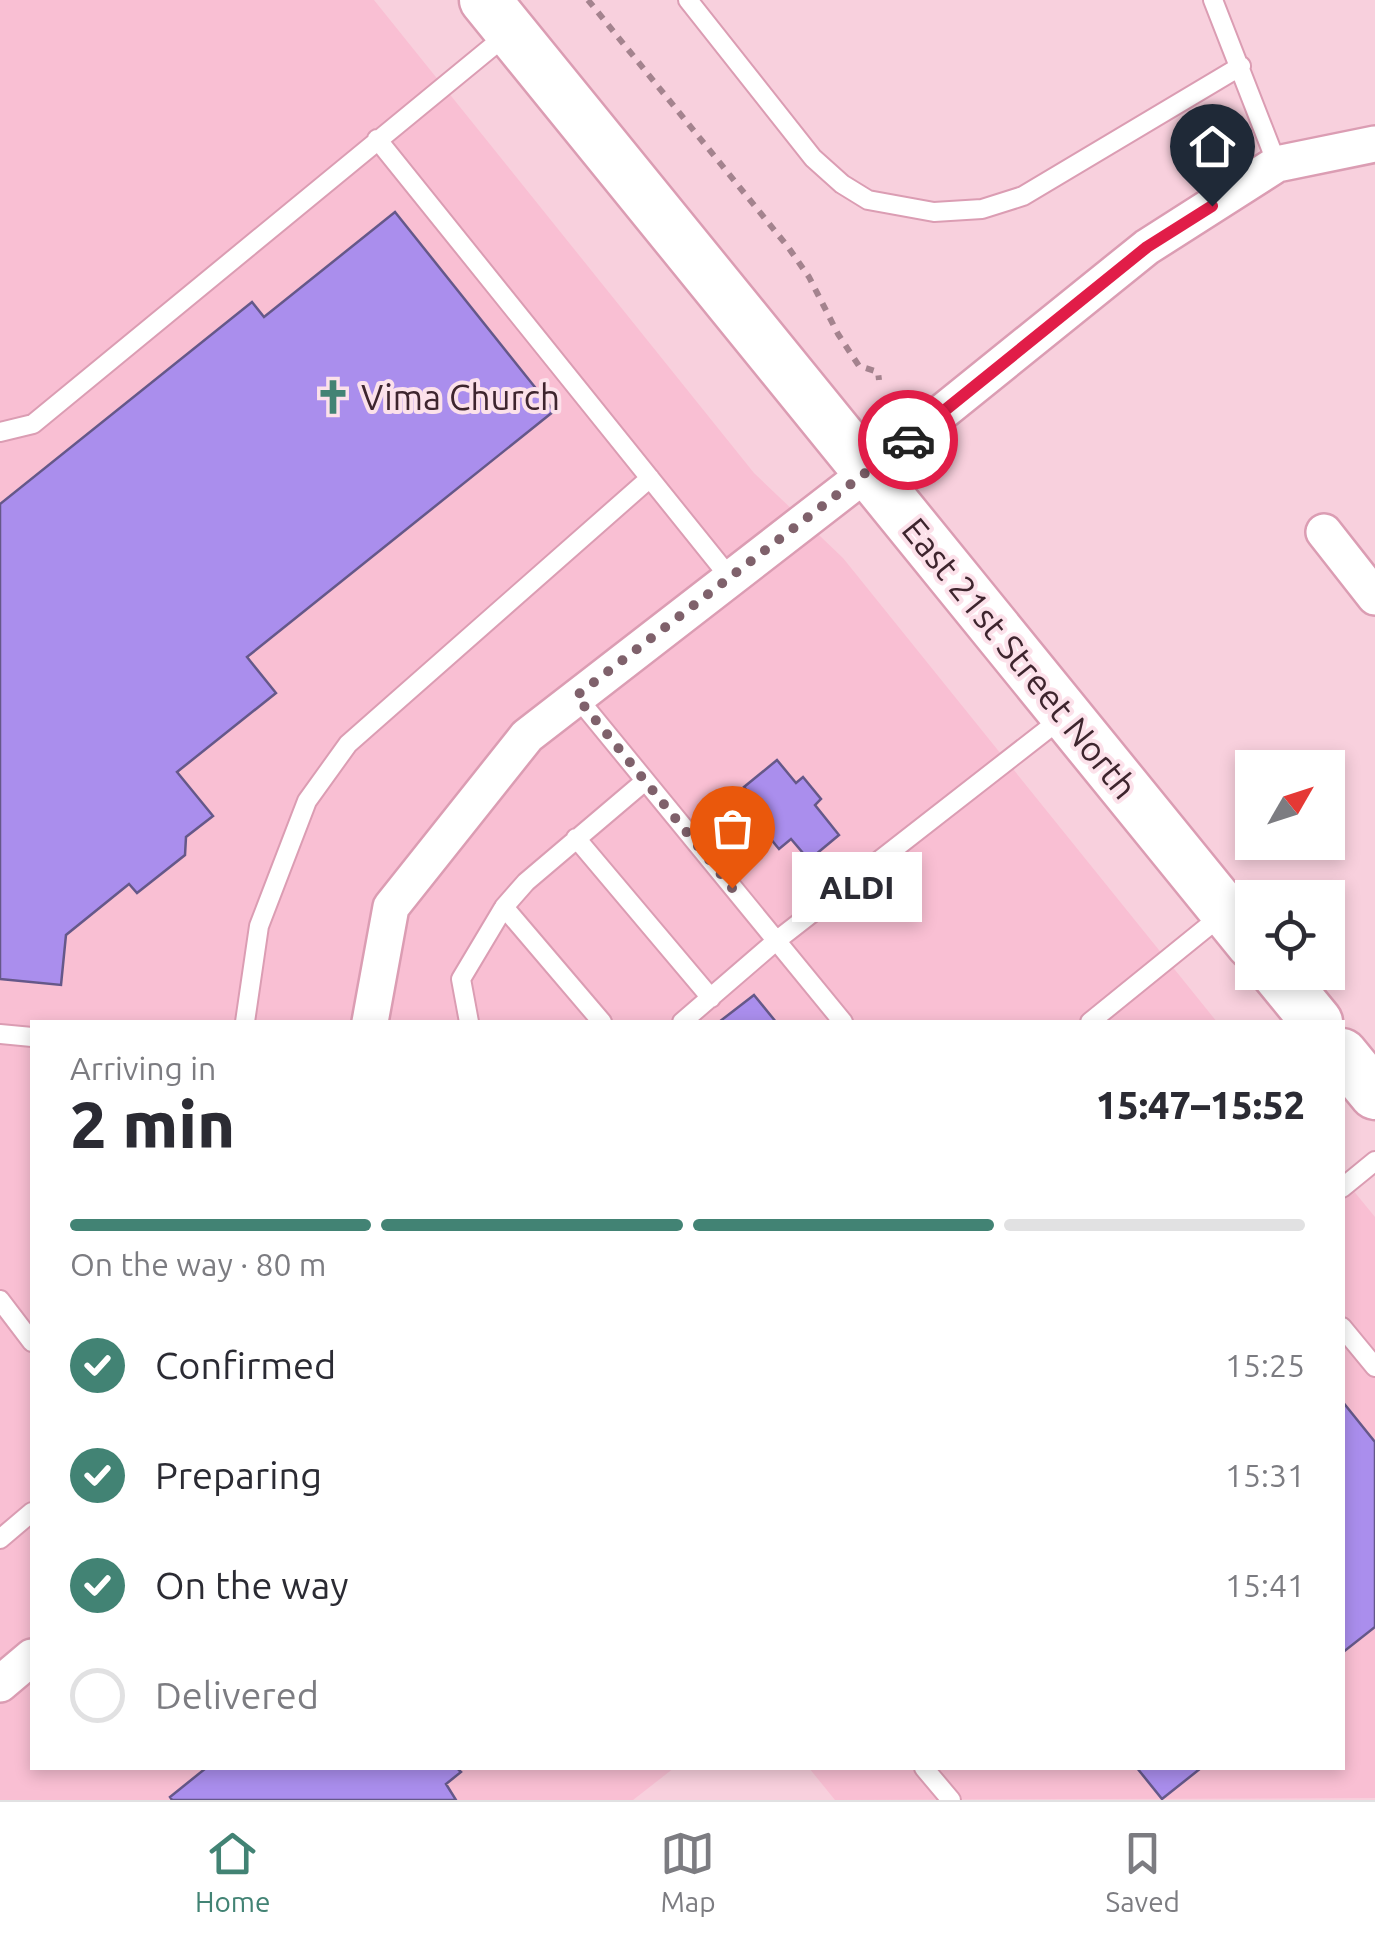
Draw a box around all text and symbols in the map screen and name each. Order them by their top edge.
pin [1170,104,1255,207]
icon: home [1185,119,1240,174]
place label: Vima Church [361,377,560,417]
church icon: Vima Church [314,378,352,416]
courier [858,390,958,490]
icon: car [881,413,936,468]
street label: East 21st Street North [895,510,1145,806]
north arrow [1235,750,1345,860]
map controls [1235,750,1345,990]
pin [690,786,775,889]
icon: bag [705,801,760,856]
callout: ALDI [792,853,922,923]
text: ALDI [820,869,894,905]
button: locate [1235,880,1345,990]
text: Arriving in [70,1050,216,1086]
text: 15:47–15:52 [1096,1084,1305,1126]
text: 2 min [70,1087,235,1160]
text: On the way · 80 m [70,1246,326,1282]
icon: check [70,1338,125,1393]
text: Confirmed [155,1344,336,1386]
text: 15:25 [1225,1347,1305,1383]
icon: check [70,1448,125,1503]
text: Preparing [155,1454,322,1496]
text: 15:31 [1225,1457,1305,1493]
icon: check [70,1558,125,1613]
text: On the way [155,1564,348,1606]
text: 15:41 [1225,1567,1305,1603]
text: Delivered [155,1674,319,1716]
tab: Home [195,1826,271,1917]
tab: Map [660,1826,716,1917]
tab: Saved [1105,1826,1180,1917]

